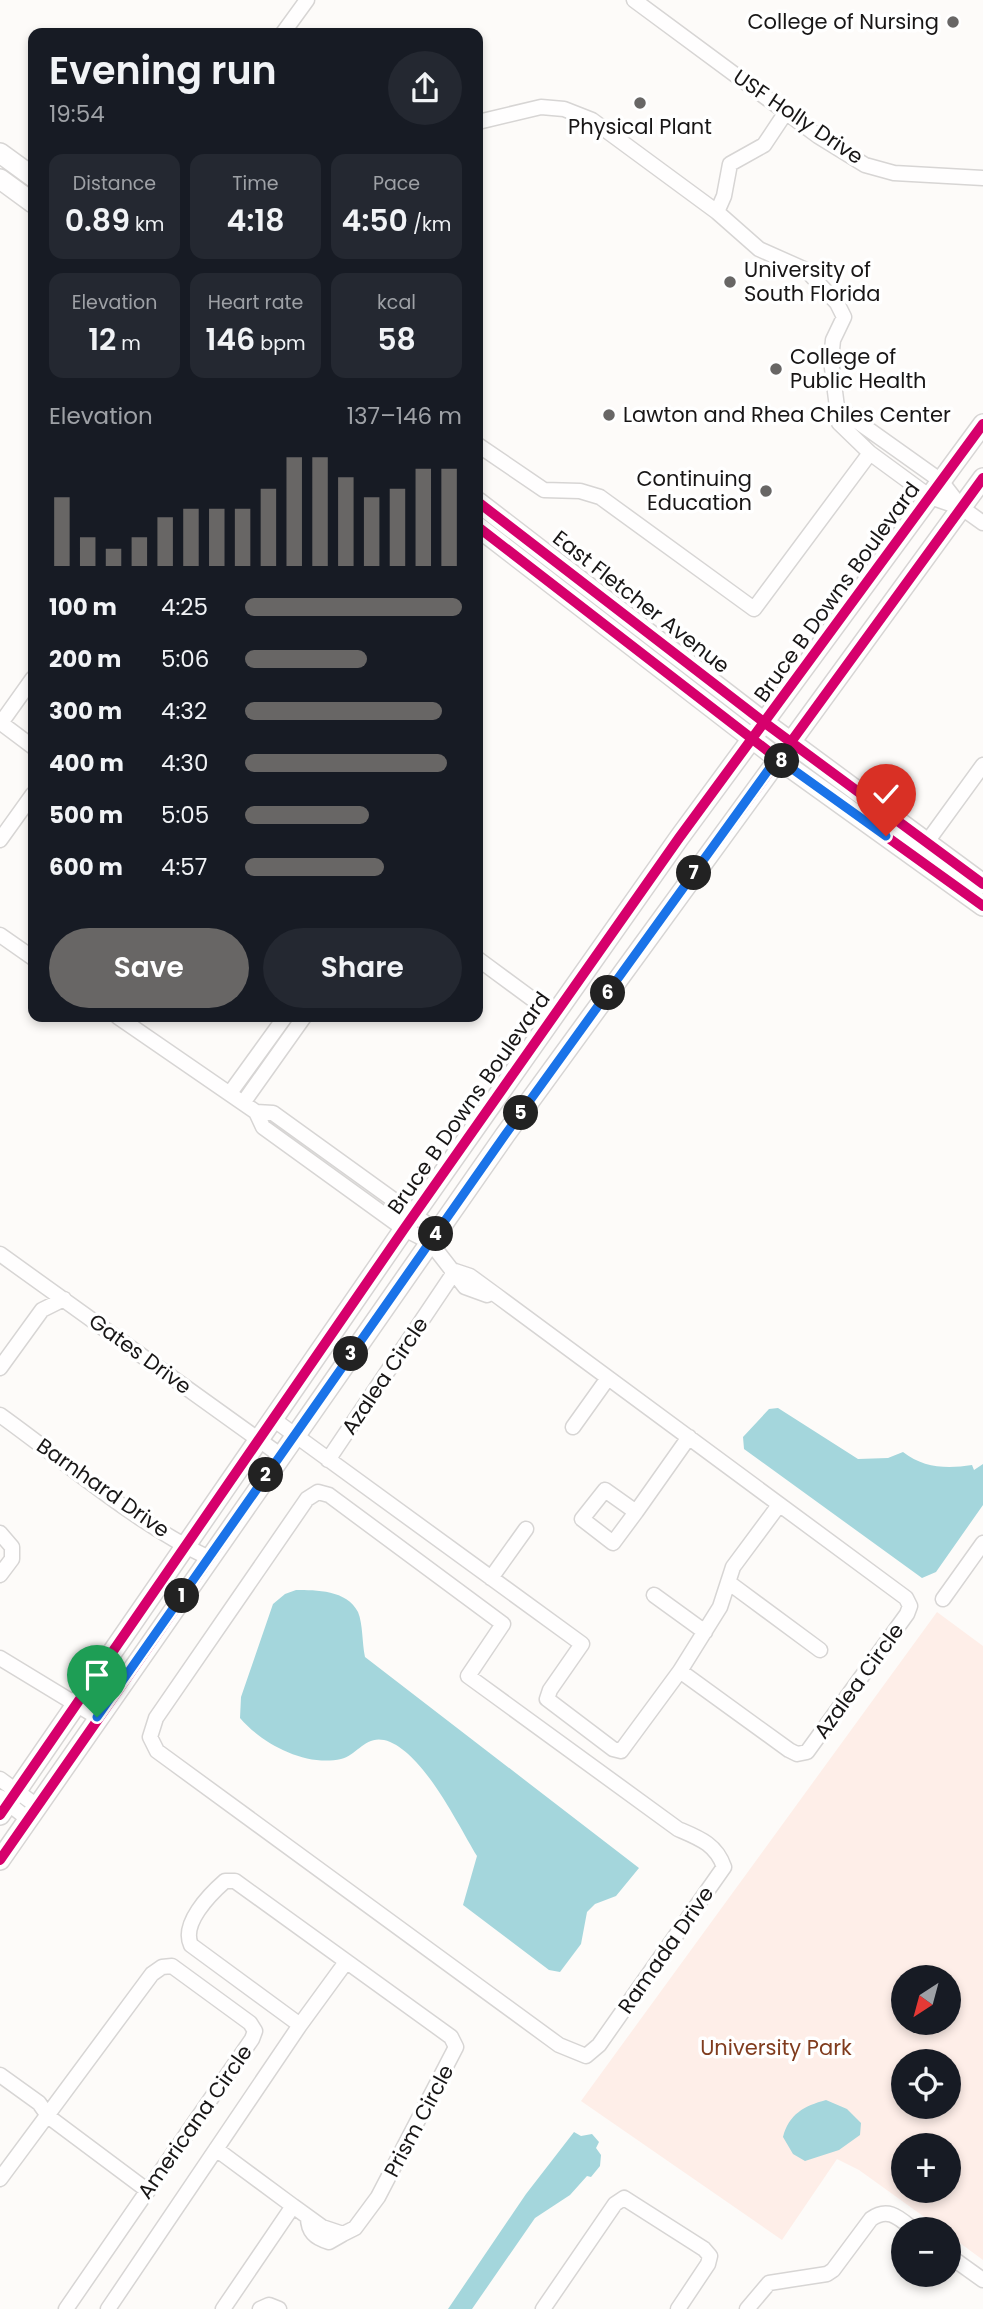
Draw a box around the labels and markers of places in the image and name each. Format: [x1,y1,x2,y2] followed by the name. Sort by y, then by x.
[747,7,939,36] place label: College of Nursing
[945,14,961,30] marker: College of Nursing
[632,95,648,111] marker: Physical Plant
[568,112,712,141] place label: Physical Plant
[744,255,880,308] place label: University of South Florida
[722,274,738,290] marker: University of South Florida
[790,342,926,395] place label: College of Public Health
[768,361,784,377] marker: College of Public Health
[623,400,951,429] place label: Lawton and Rhea Chiles Center
[601,407,617,423] marker: Lawton and Rhea Chiles Center
[636,464,752,517] place label: Continuing Education
[758,483,774,499] marker: Continuing Education
[764,744,800,778] pin: 8
[856,764,916,836] pin
[676,856,712,890] pin: 7
[590,976,626,1010] pin: 6
[504,1096,538,1130] pin: 5
[418,1216,453,1252] pin: 4
[334,1336,368,1372] pin: 3
[248,1458,284,1492] pin: 2
[164,1578,200,1614] pin: 1
[67,1645,127,1717] pin

